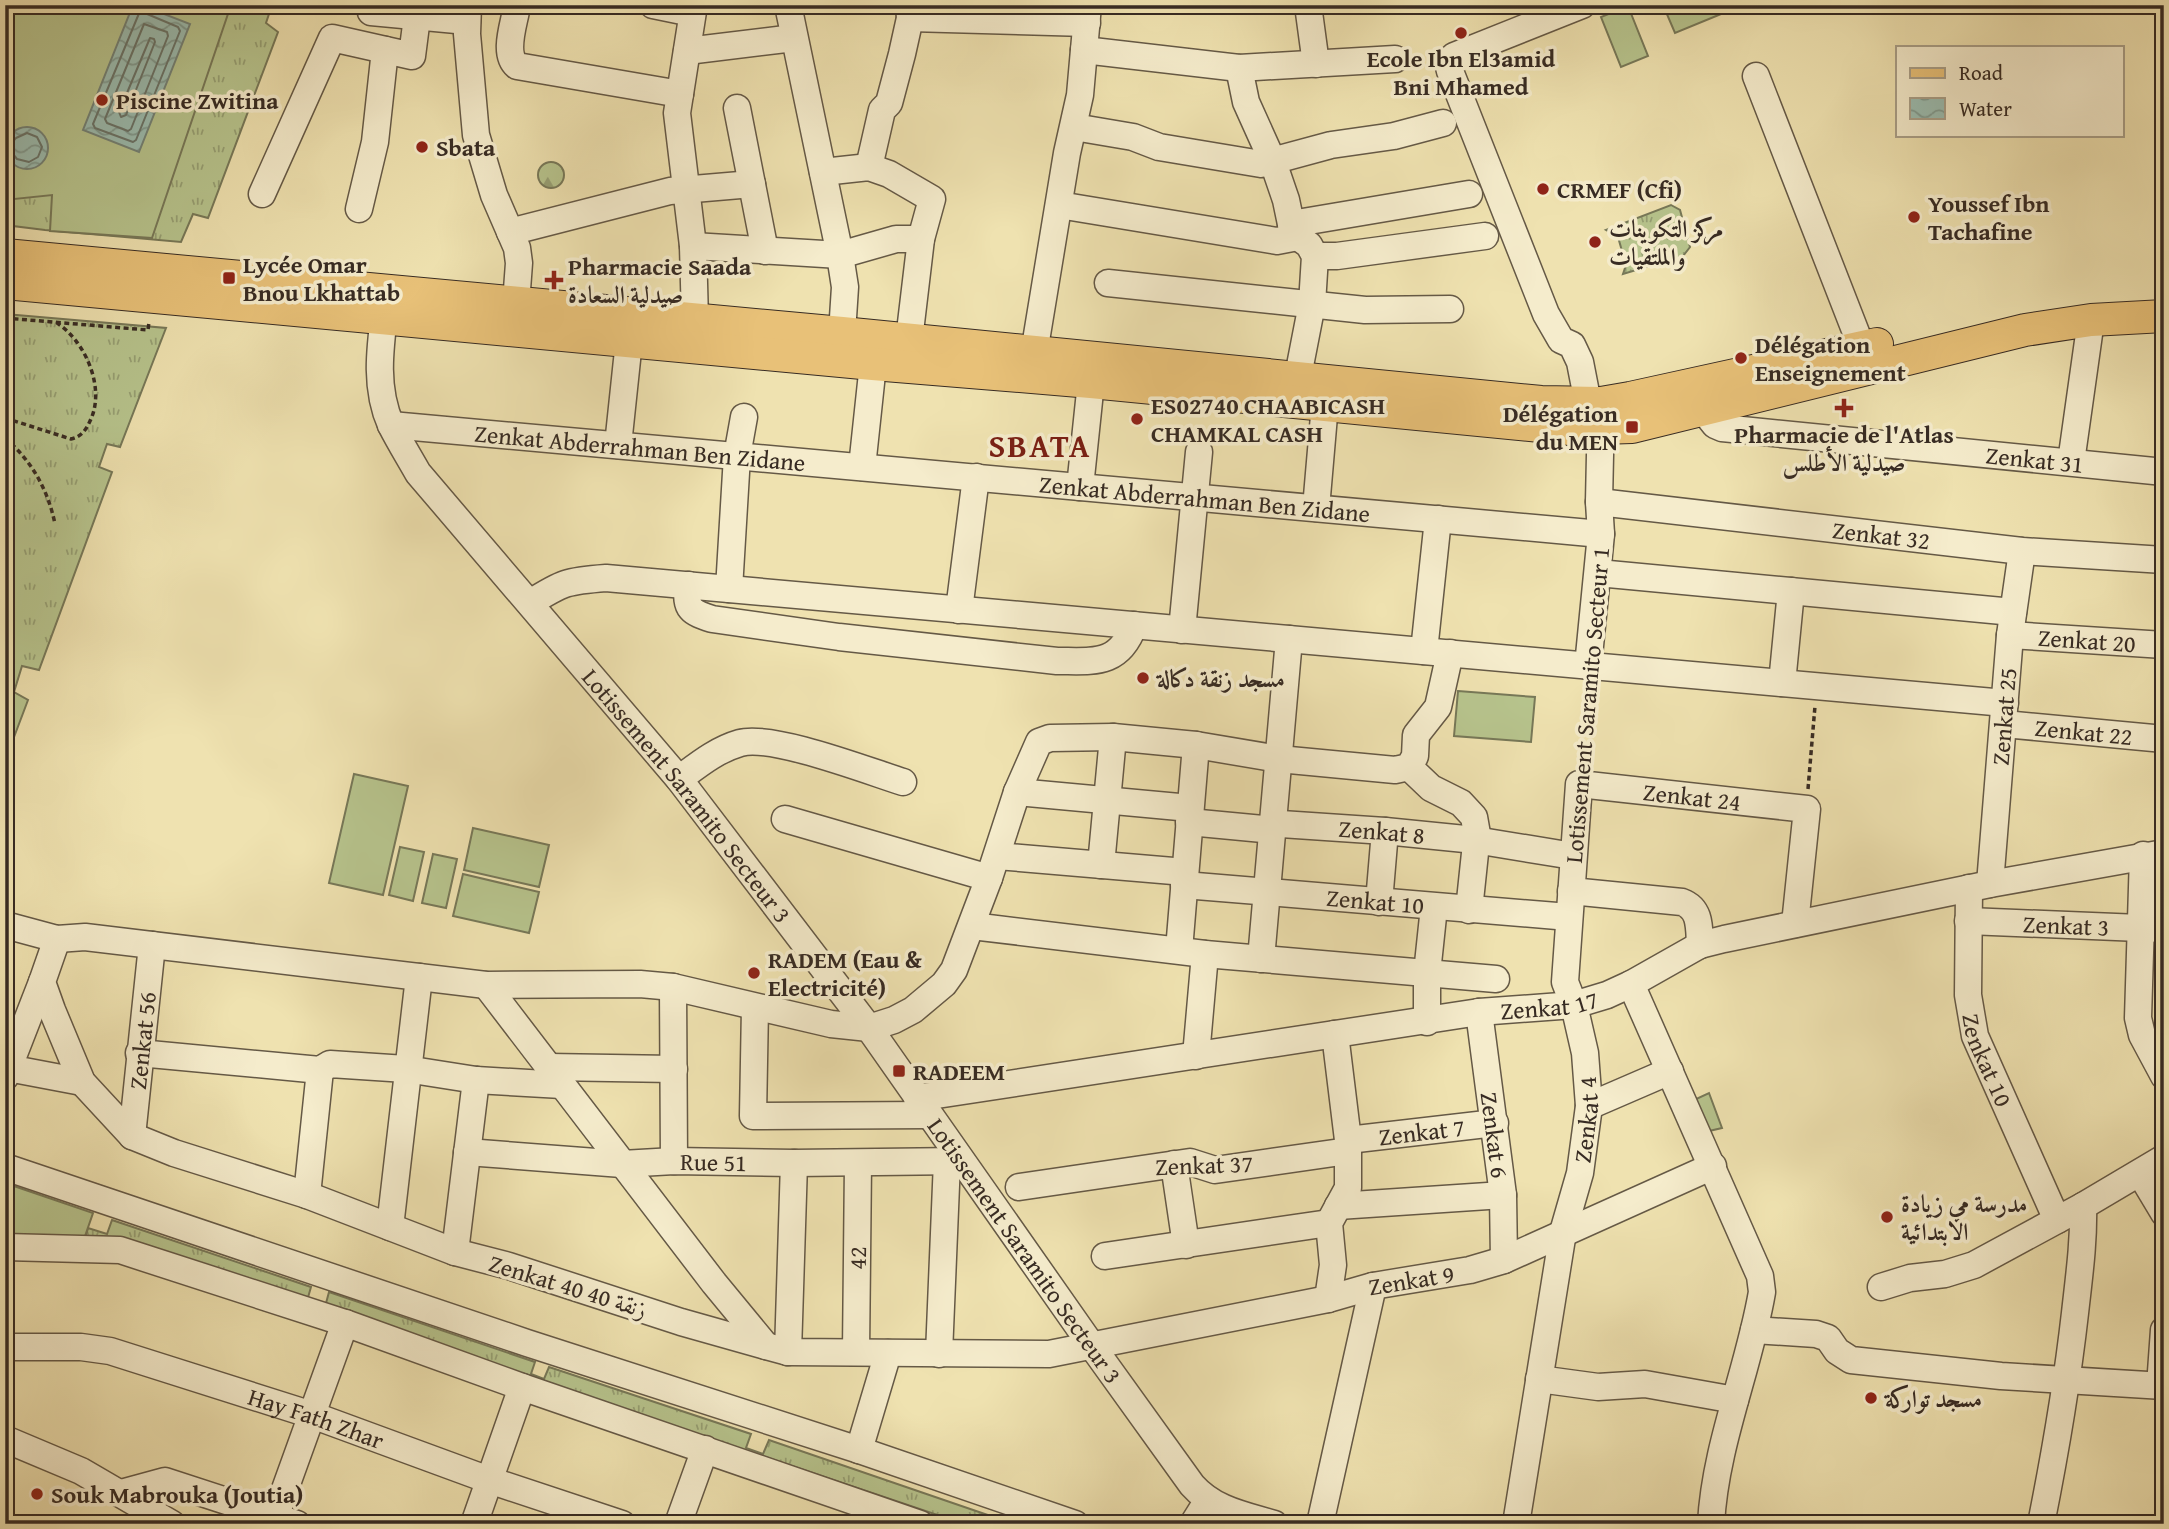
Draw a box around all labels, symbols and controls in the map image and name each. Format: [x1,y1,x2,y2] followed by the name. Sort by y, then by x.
[1453,25,1469,41] marker: Ecole Ibn El3amid Bni Mhamed
[1367,41,1556,104] place label: Ecole Ibn El3amid Bni Mhamed
[1896,46,2124,136] legend
[1959,57,2004,88] text: Road
[116,83,279,118] place label: Piscine Zwitina
[94,92,110,108] marker: Piscine Zwitina
[1959,93,2012,124] text: Water
[436,130,496,165] place label: Sbata
[414,139,430,155] marker: Sbata
[1557,172,1682,207] place label: CRMEF (Cfi)
[1535,181,1551,197] marker: CRMEF (Cfi)
[1928,186,2049,249] place label: Youssef Ibn Tachafine
[1906,209,1922,225] marker: Youssef Ibn Tachafine
[1609,211,1723,274] place label: مركز التكوينات والملتقيات
[1587,234,1603,250] marker: مركز التكوينات والملتقيات
[243,247,400,310] place label: Lycée Omar Bnou Lkhattab
[568,249,752,312] place label: Pharmacie Saada صيدلية السعادة
[221,270,237,286] marker: Lycée Omar Bnou Lkhattab
[546,272,562,288] marker: Pharmacie Saada صيدلية السعادة
[1755,327,1906,390] place label: Délégation Enseignement
[1733,350,1749,366] marker: Délégation Enseignement
[1151,388,1385,451] place label: ES02740 CHAABICASH CHAMKAL CASH
[1503,396,1618,459] place label: Délégation du MEN
[1836,400,1852,416] marker: Pharmacie de l'Atlas صيدلية الأطلس
[1129,411,1145,427] marker: ES02740 CHAABICASH CHAMKAL CASH
[473,415,807,480] street label: Zenkat Abderrahman Ben Zidane
[1734,417,1954,480] place label: Pharmacie de l'Atlas صيدلية الأطلس
[1624,419,1640,435] marker: Délégation du MEN
[989,422,1091,469] district label: SBATA
[1984,437,2085,481] street label: Zenkat 31
[1038,466,1372,531] street label: Zenkat Abderrahman Ben Zidane
[1830,512,1932,558] street label: Zenkat 32
[1556,546,1618,864] street label: Lotissement Saramito Secteur 1
[2037,619,2137,661] street label: Zenkat 20
[574,661,800,930] street label: Lotissement Saramito Secteur 3
[1155,661,1285,696] place label: مسجد زنقة دكالة
[1982,666,2025,767] street label: Zenkat 25
[1135,670,1151,686] marker: مسجد زنقة دكالة
[2033,709,2134,753] street label: Zenkat 22
[1641,774,1743,819] street label: Zenkat 24
[1338,810,1426,852] street label: Zenkat 8
[1325,879,1426,922] street label: Zenkat 10
[2022,906,2110,944] street label: Zenkat 3
[768,942,922,1005] place label: RADEM (Eau & Electricité)
[746,965,762,981] marker: RADEM (Eau & Electricité)
[1499,981,1602,1028] street label: Zenkat 17
[119,990,165,1091] street label: Zenkat 56
[1954,1011,2022,1112] street label: Zenkat 10
[913,1054,1005,1089] place label: RADEEM
[891,1063,907,1079] marker: RADEEM
[1564,1075,1607,1165] street label: Zenkat 4
[1472,1090,1518,1180] street label: Zenkat 6
[1377,1109,1466,1154] street label: Zenkat 7
[920,1111,1131,1390] street label: Lotissement Saramito Secteur 3
[680,1144,747,1180] street label: Rue 51
[1154,1146,1254,1184] street label: Zenkat 37
[1901,1186,2027,1249] place label: مدرسة مي زيادة الابتدائية
[1879,1209,1895,1225] marker: مدرسة مي زيادة الابتدائية
[485,1245,651,1327] street label: Zenkat 40 زنقة 40
[839,1246,875,1270] street label: 42
[1366,1255,1457,1304] street label: Zenkat 9
[244,1378,389,1457] street label: Hay Fath Zhar
[1883,1381,1982,1416] place label: مسجد تواركة
[1863,1390,1879,1406] marker: مسجد تواركة
[51,1477,303,1512] place label: Souk Mabrouka (Joutia)
[29,1486,45,1502] marker: Souk Mabrouka (Joutia)

